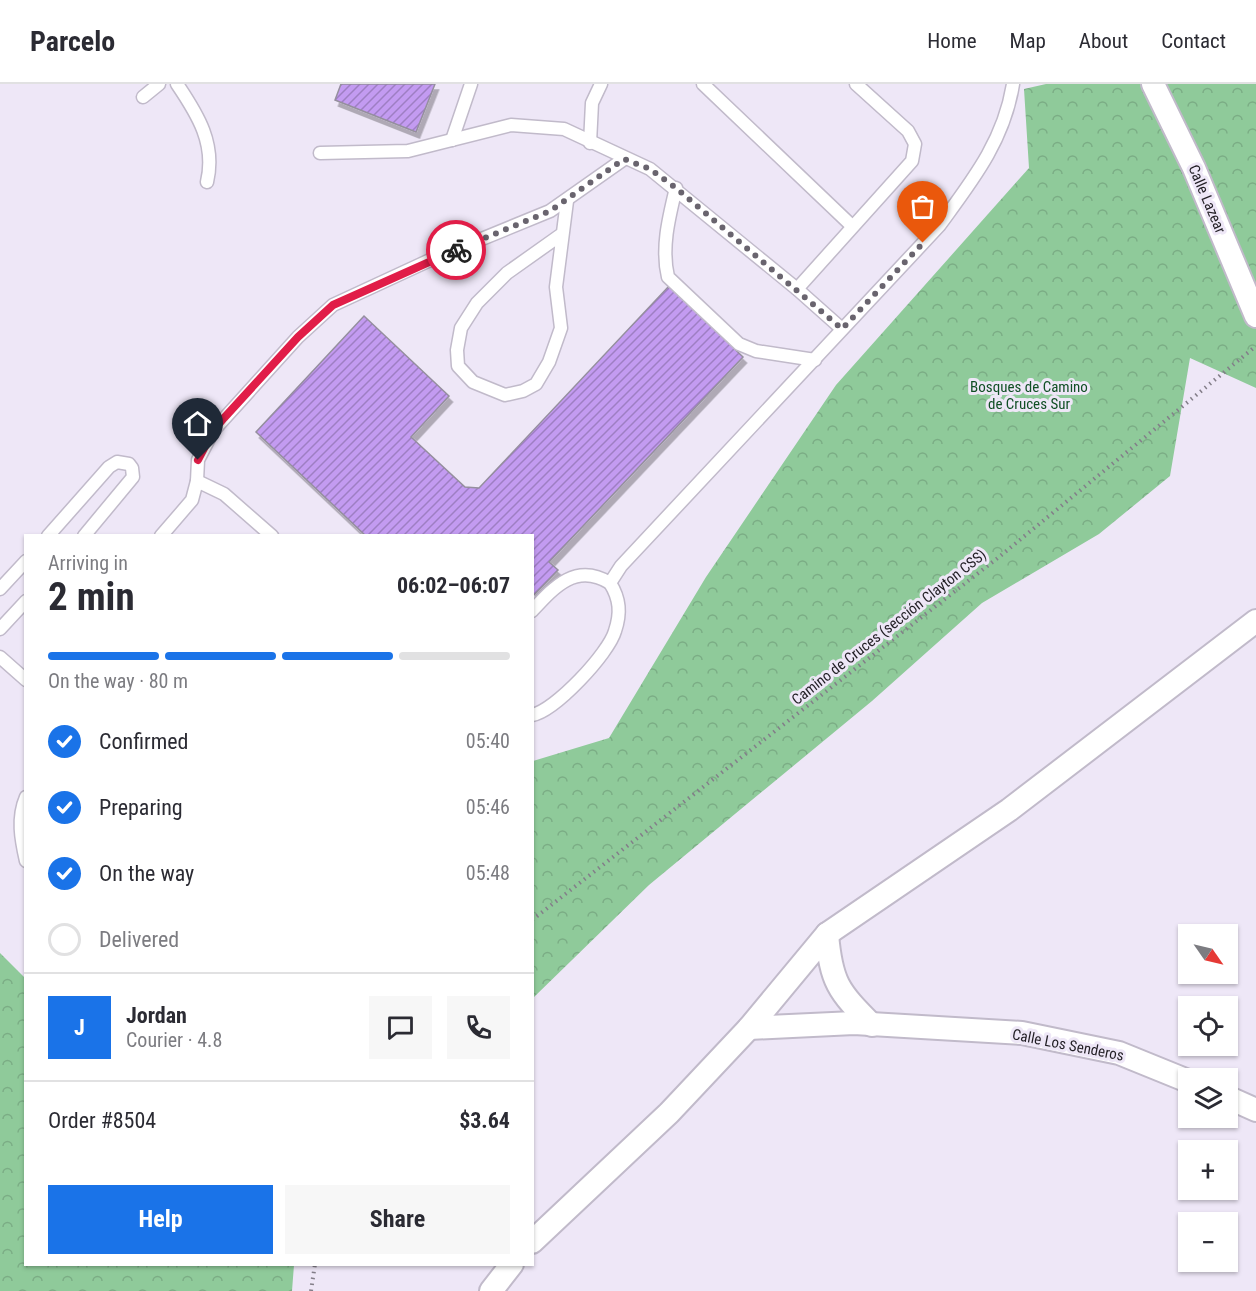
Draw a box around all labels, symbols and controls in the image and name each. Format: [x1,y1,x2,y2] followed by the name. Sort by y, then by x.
[30,25,115,58] text: Parcelo
[927,29,977,53] text: Home
[1010,29,1046,53] text: Map
[1079,29,1128,53] text: About
[1161,29,1226,53] text: Contact
[1185,162,1230,236] street label: Calle Lazear
[897,181,948,243] pin
[906,190,939,223] icon: bag
[426,220,486,280] courier
[440,234,473,267] icon: bike
[970,378,1088,413] park label: Bosques de Camino de Cruces Sur
[172,398,223,460] pin
[181,407,214,440] icon: home
[788,545,990,709] street label: Camino de Cruces (sección Clayton CSS)
[48,551,128,575] text: Arriving in
[397,573,510,598] text: 06:02–06:07
[48,574,135,620] text: 2 min
[48,669,188,693] text: On the way · 80 m
[48,725,81,758] icon: check
[99,729,188,754] text: Confirmed
[466,729,510,753] text: 05:40
[48,791,81,824] icon: check
[99,795,183,820] text: Preparing
[466,795,510,819] text: 05:46
[48,857,81,890] icon: check
[99,861,194,886] text: On the way
[466,861,510,885] text: 05:48
[1178,924,1238,984] north arrow
[1178,924,1238,1272] map controls
[99,927,179,952] text: Delivered
[369,996,432,1059] button: chat
[447,996,510,1059] button: phone
[1178,996,1238,1056] button: locate
[126,1003,187,1028] text: Jordan
[74,1015,85,1040] text: J
[1011,1025,1125,1065] street label: Calle Los Senderos
[126,1028,222,1052] text: Courier · 4.8
[1178,1068,1238,1128] button: layers
[48,1108,156,1133] text: Order #8504
[459,1108,510,1133] text: $3.64
[1178,1140,1238,1200] button: +
[48,1185,273,1254] button: Help
[285,1185,510,1254] button: Share
[1178,1212,1238,1272] button: −

